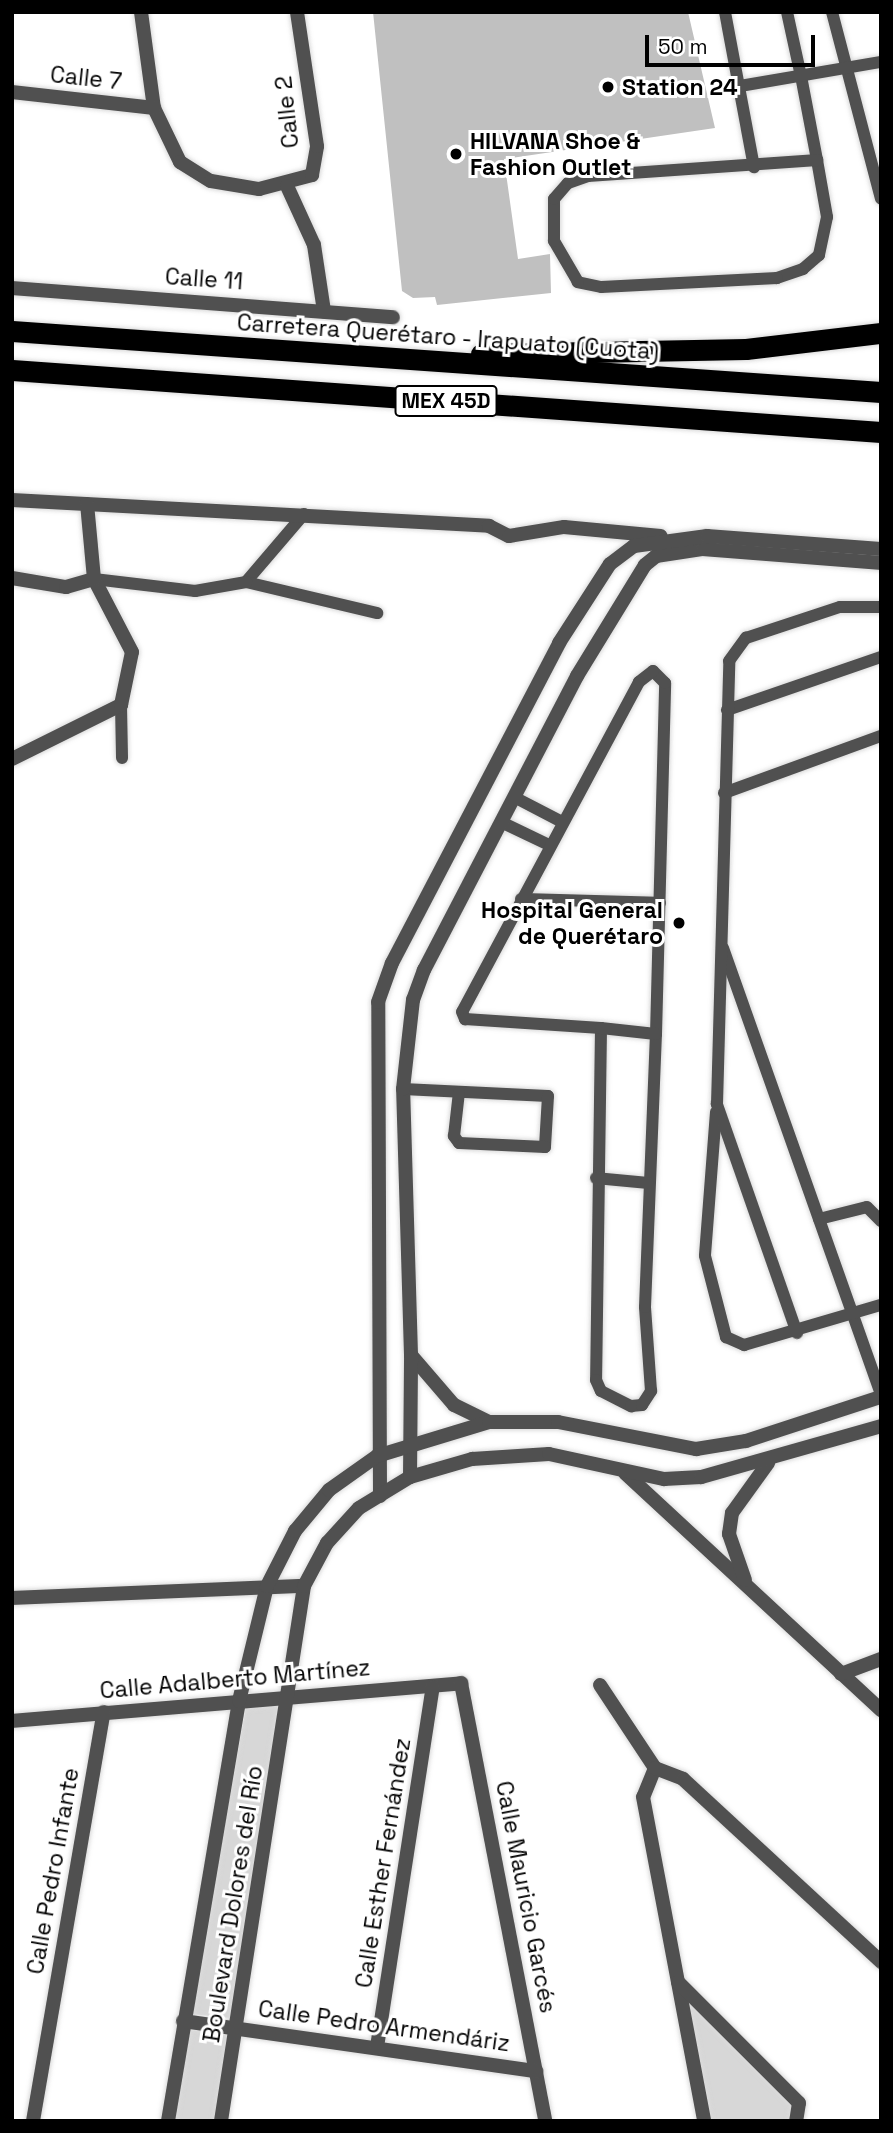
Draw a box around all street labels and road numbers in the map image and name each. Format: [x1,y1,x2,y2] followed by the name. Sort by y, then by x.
[49,61,123,95] street label: Calle 7
[269,74,305,150] street label: Calle 2
[164,263,244,295] street label: Calle 11
[235,308,661,366] street label: Carretera Querétaro - Irapuato (Cuota)
[394,384,499,418] road number: MEX 45D
[98,1653,372,1705] street label: Calle Adalberto Martínez
[350,1736,416,1990] street label: Calle Esther Fernández
[197,1764,269,2044] street label: Boulevard Dolores del Río
[21,1766,85,1976] street label: Calle Pedro Infante
[490,1779,562,2015] street label: Calle Mauricio Garcés
[256,1995,512,2057] street label: Calle Pedro Armendáriz

